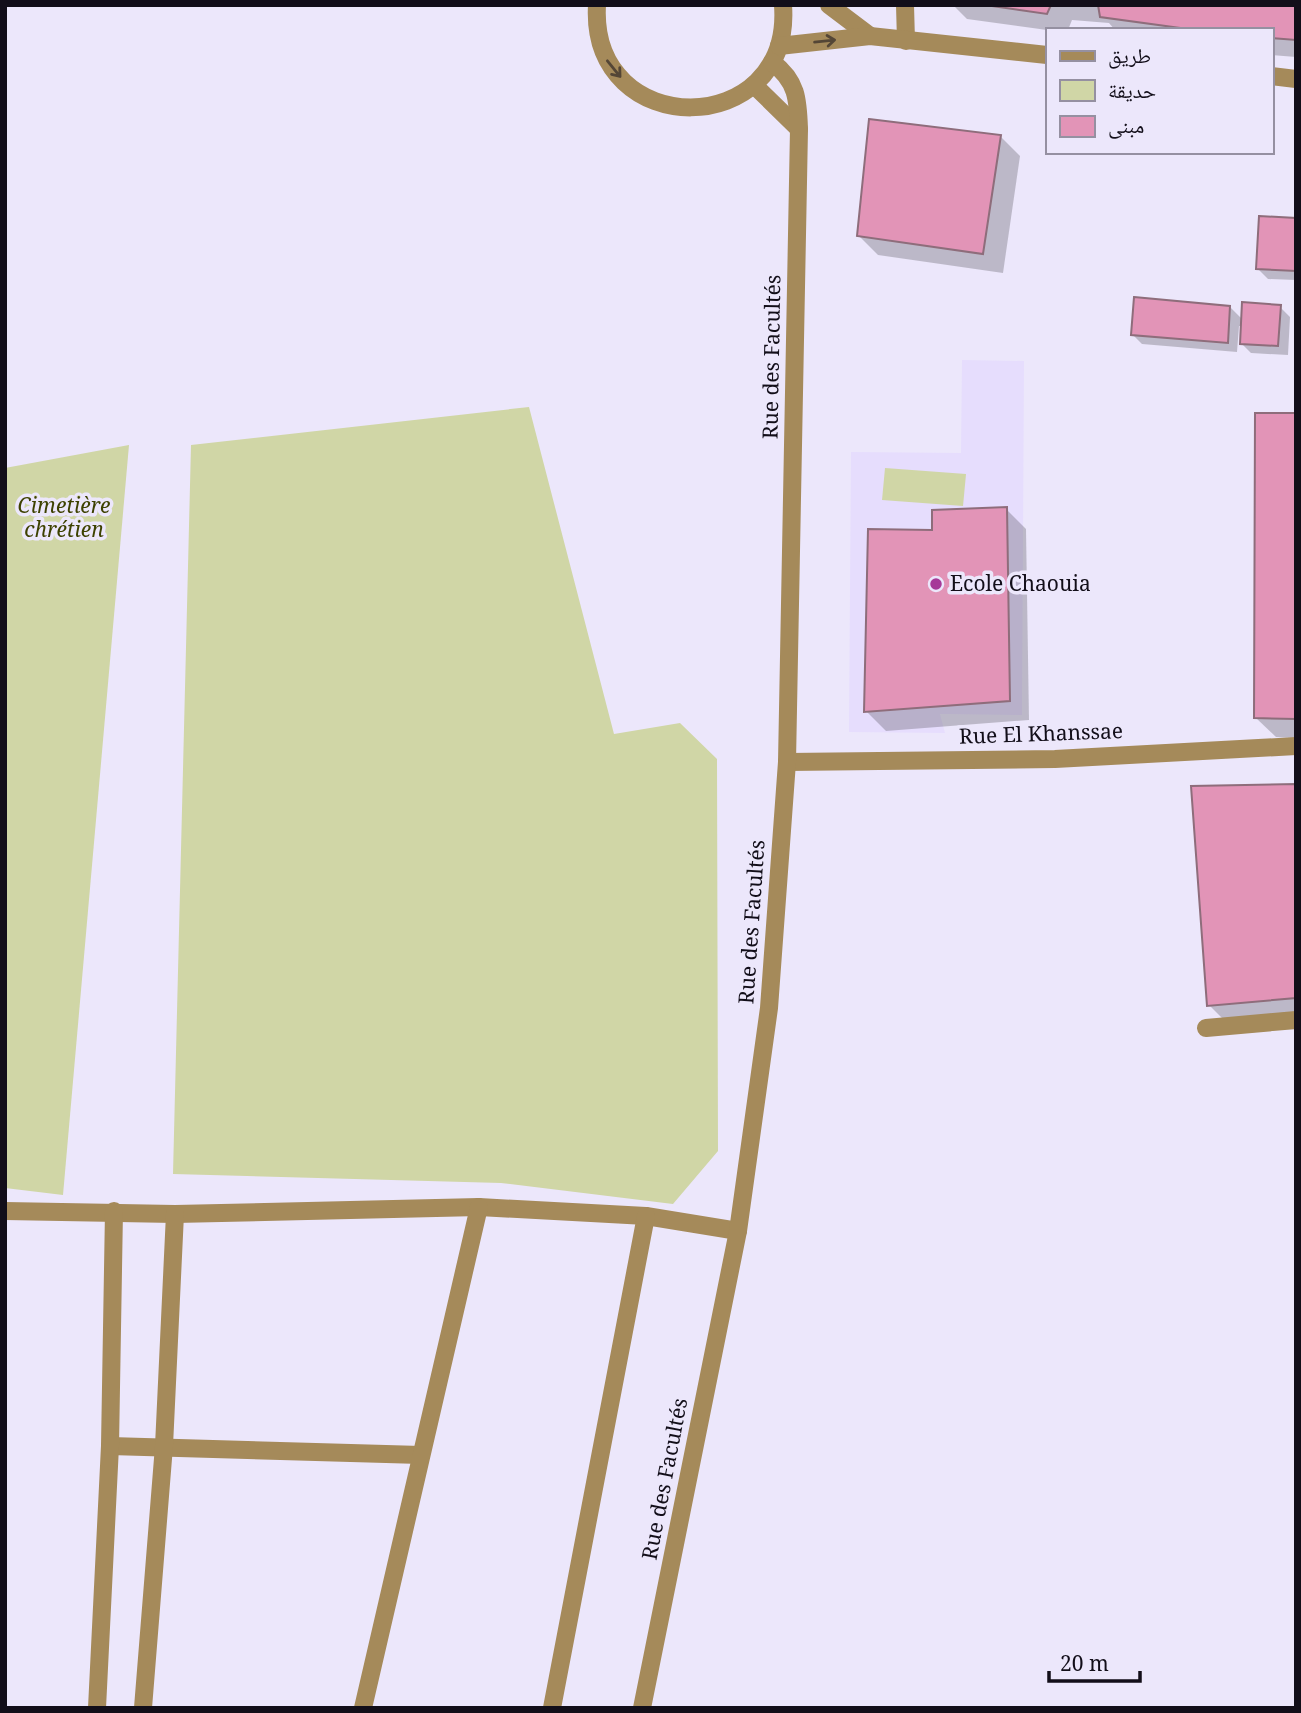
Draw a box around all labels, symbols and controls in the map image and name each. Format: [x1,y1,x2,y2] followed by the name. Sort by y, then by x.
[1046,28,1273,154] legend
[813,34,836,47] one-way arrow
[1108,41,1151,69] text: طريق
[606,60,621,78] one-way arrow
[1108,76,1156,104] text: حديقة
[1108,111,1144,139] text: مبنى
[756,274,786,439] street label: Rue des Facultés
[18,491,110,543] park label: Cimetière chrétien
[950,569,1091,597] place label: Ecole Chaouia
[928,576,944,592] marker: Ecole Chaouia
[958,716,1124,750] street label: Rue El Khanssae
[731,839,771,1005] street label: Rue des Facultés
[635,1395,693,1562] street label: Rue des Facultés
[1049,1640,1140,1684] scale bar
[1060,1649,1109,1677] text: 20 m

